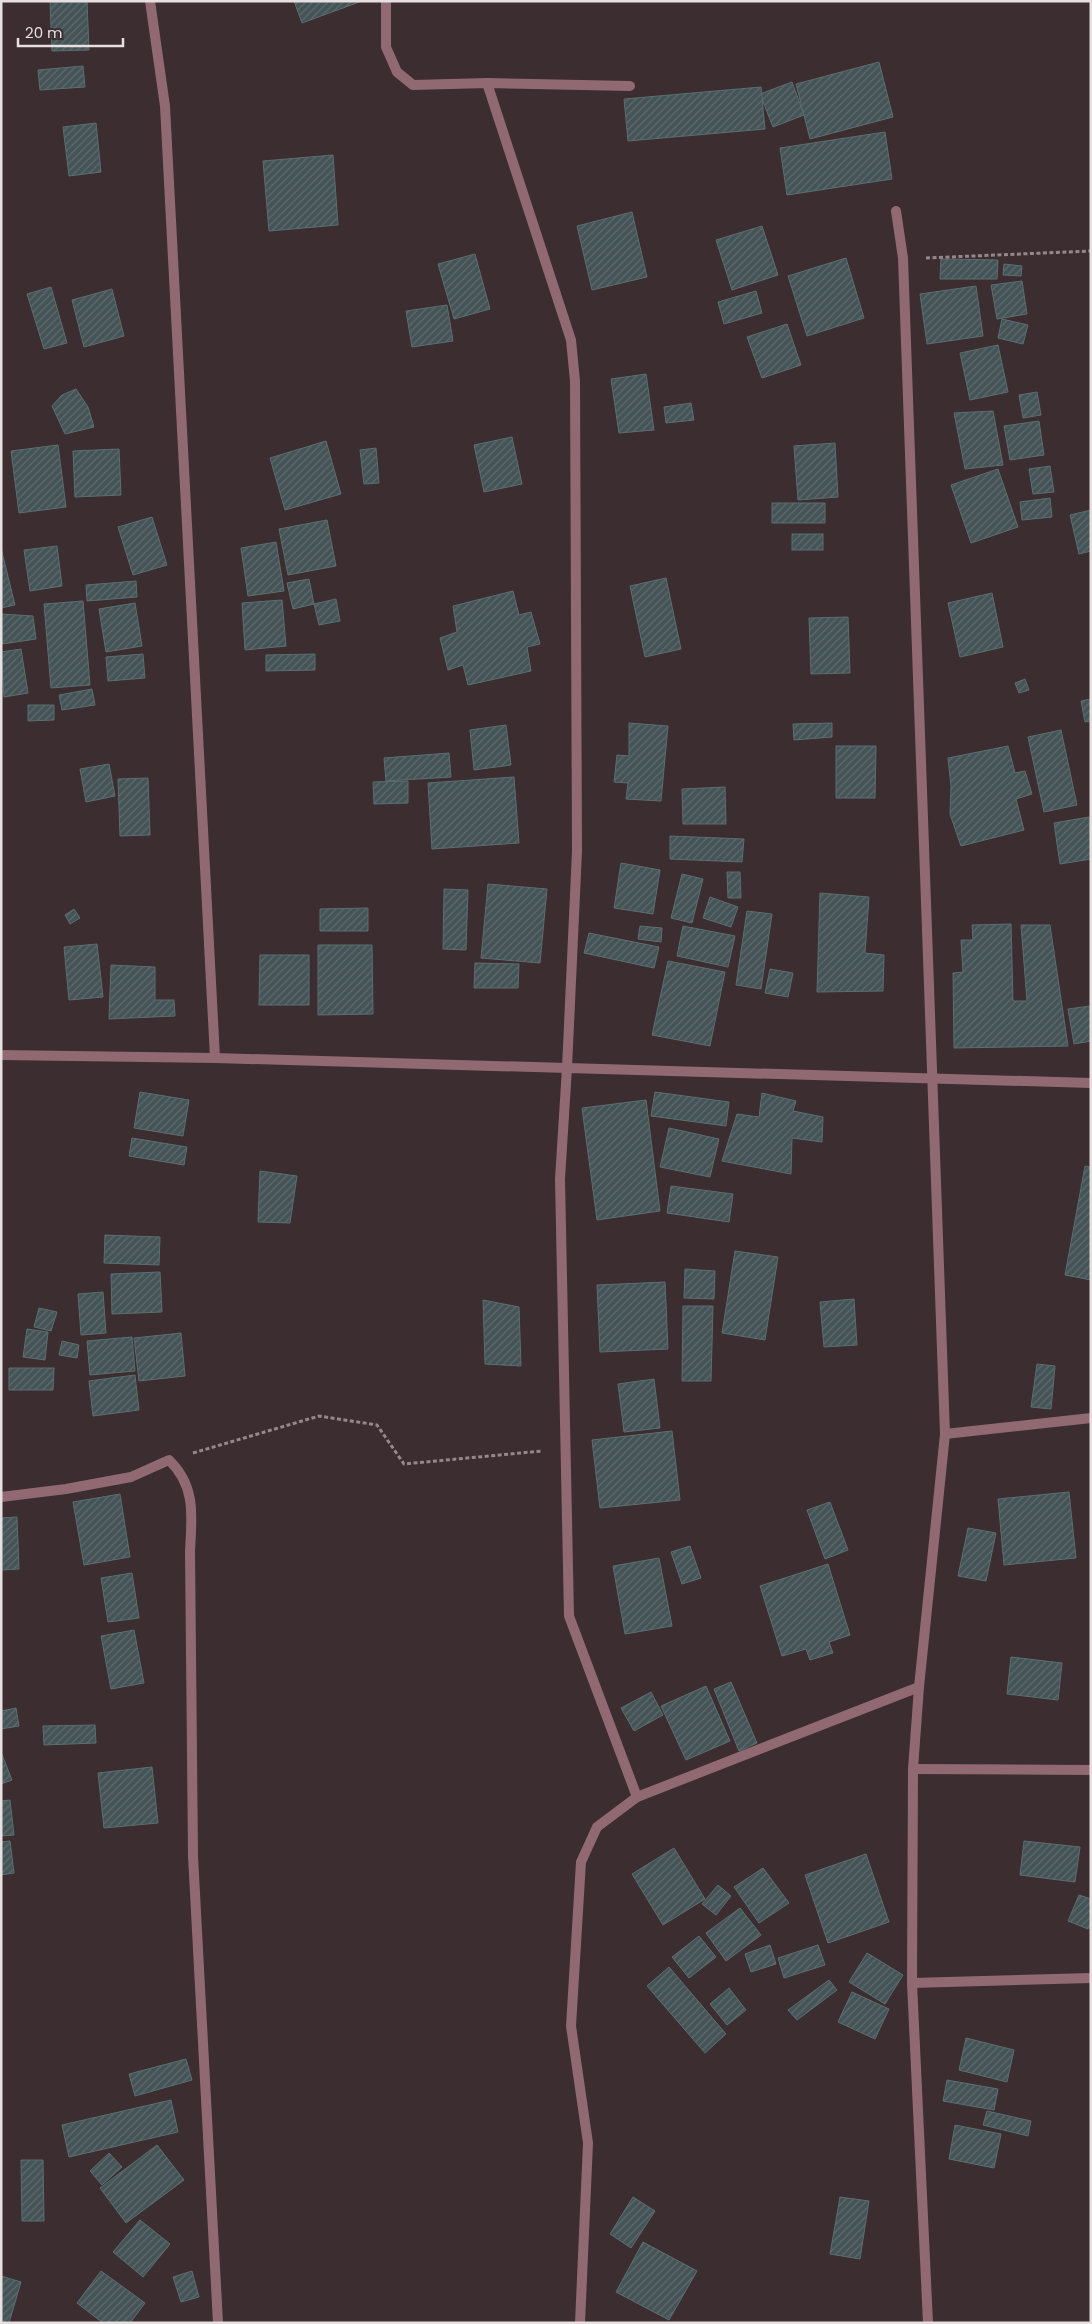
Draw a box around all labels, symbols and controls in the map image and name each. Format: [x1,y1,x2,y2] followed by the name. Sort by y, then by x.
[18,15,122,47] scale bar
[25,22,63,43] text: 20 m

